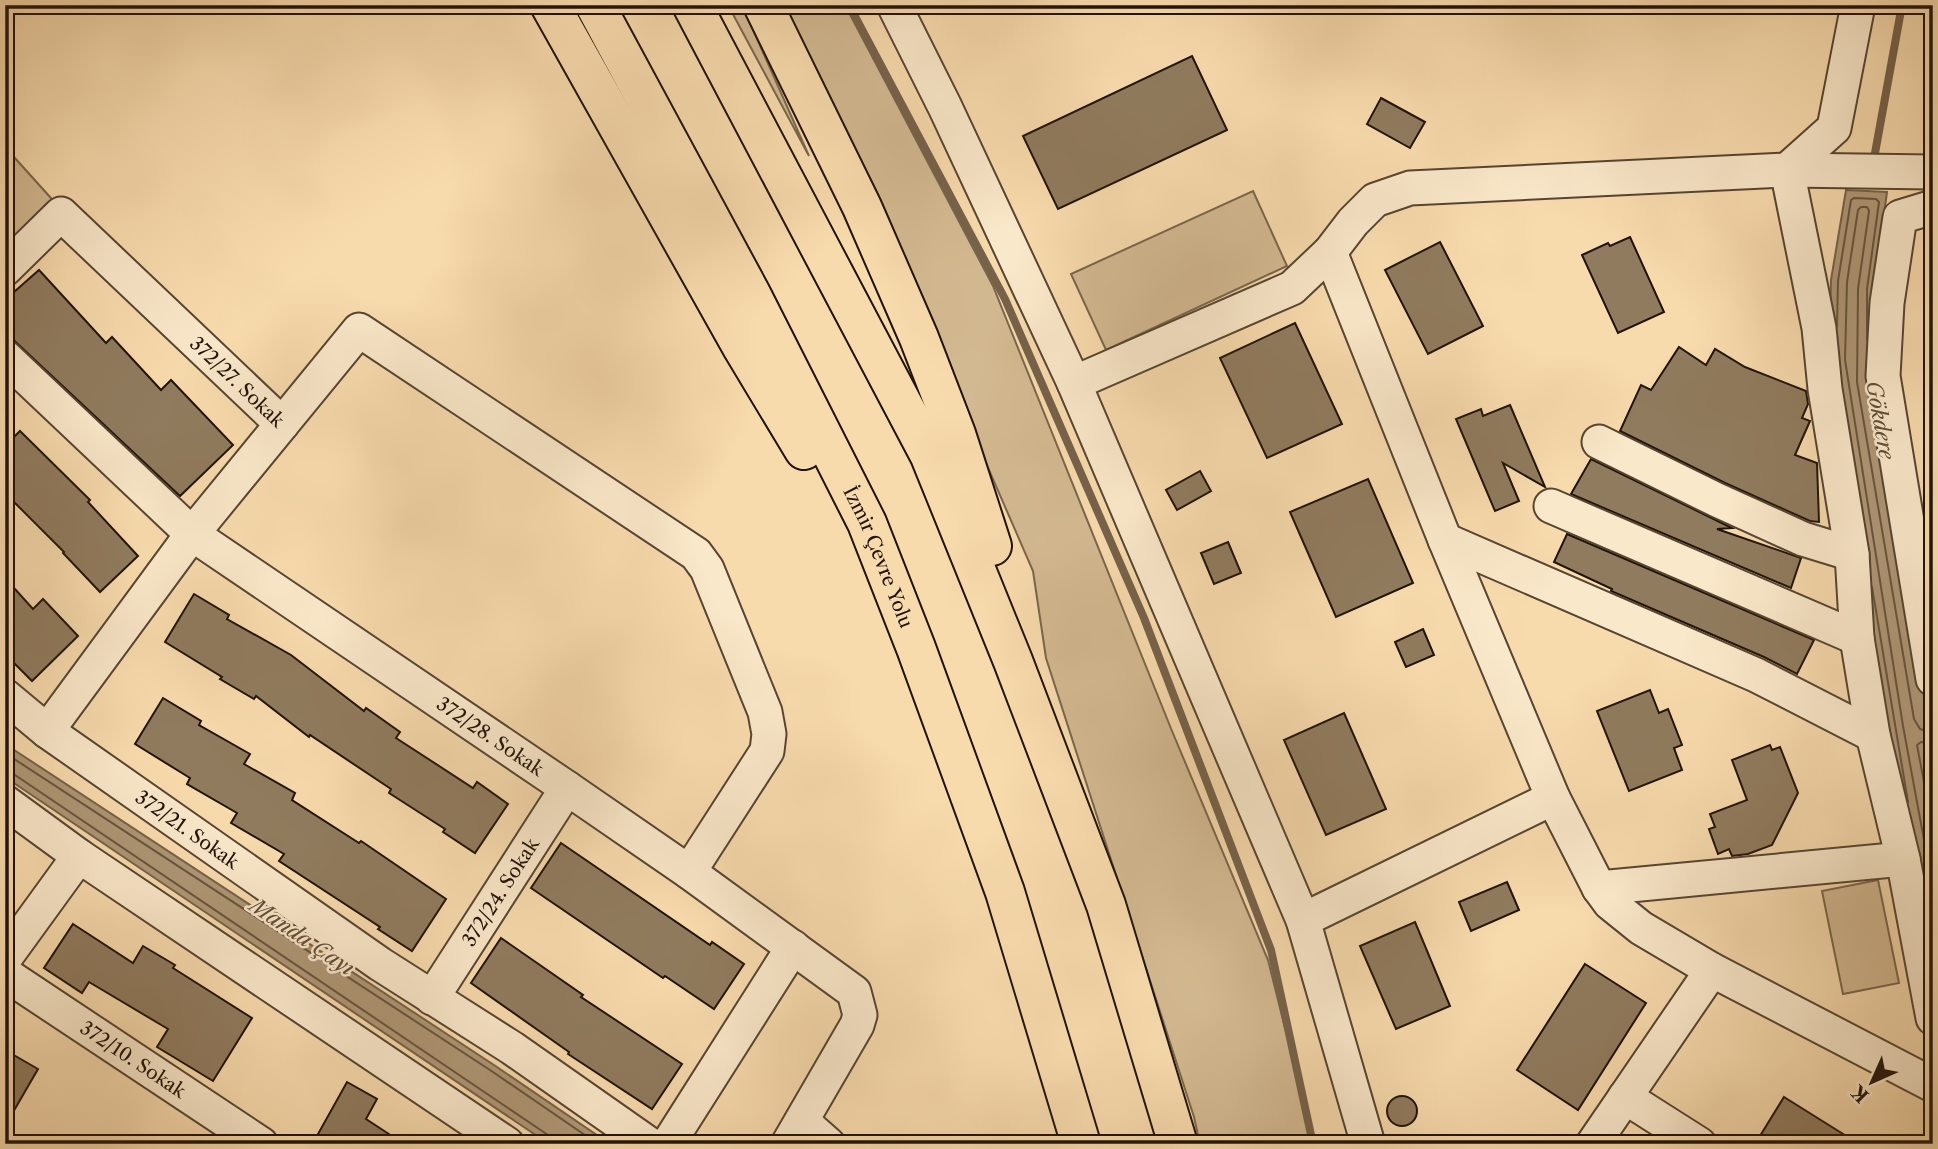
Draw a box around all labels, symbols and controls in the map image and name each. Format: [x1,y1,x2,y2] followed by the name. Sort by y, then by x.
[185,332,290,433] street label: 372/27. Sokak
[1861,379,1900,462] water label: Gökdere
[838,482,918,632] street label: İzmir Çevre Yolu
[432,692,549,782] street label: 372/28. Sokak
[131,785,244,874] street label: 372/21. Sokak
[457,833,544,951] street label: 372/24. Sokak
[243,891,359,981] water label: Manda Çayı
[76,1016,191,1104] street label: 372/10. Sokak
[1836,1048,1906,1118] north arrow
[1846,1080,1874,1107] text: K

